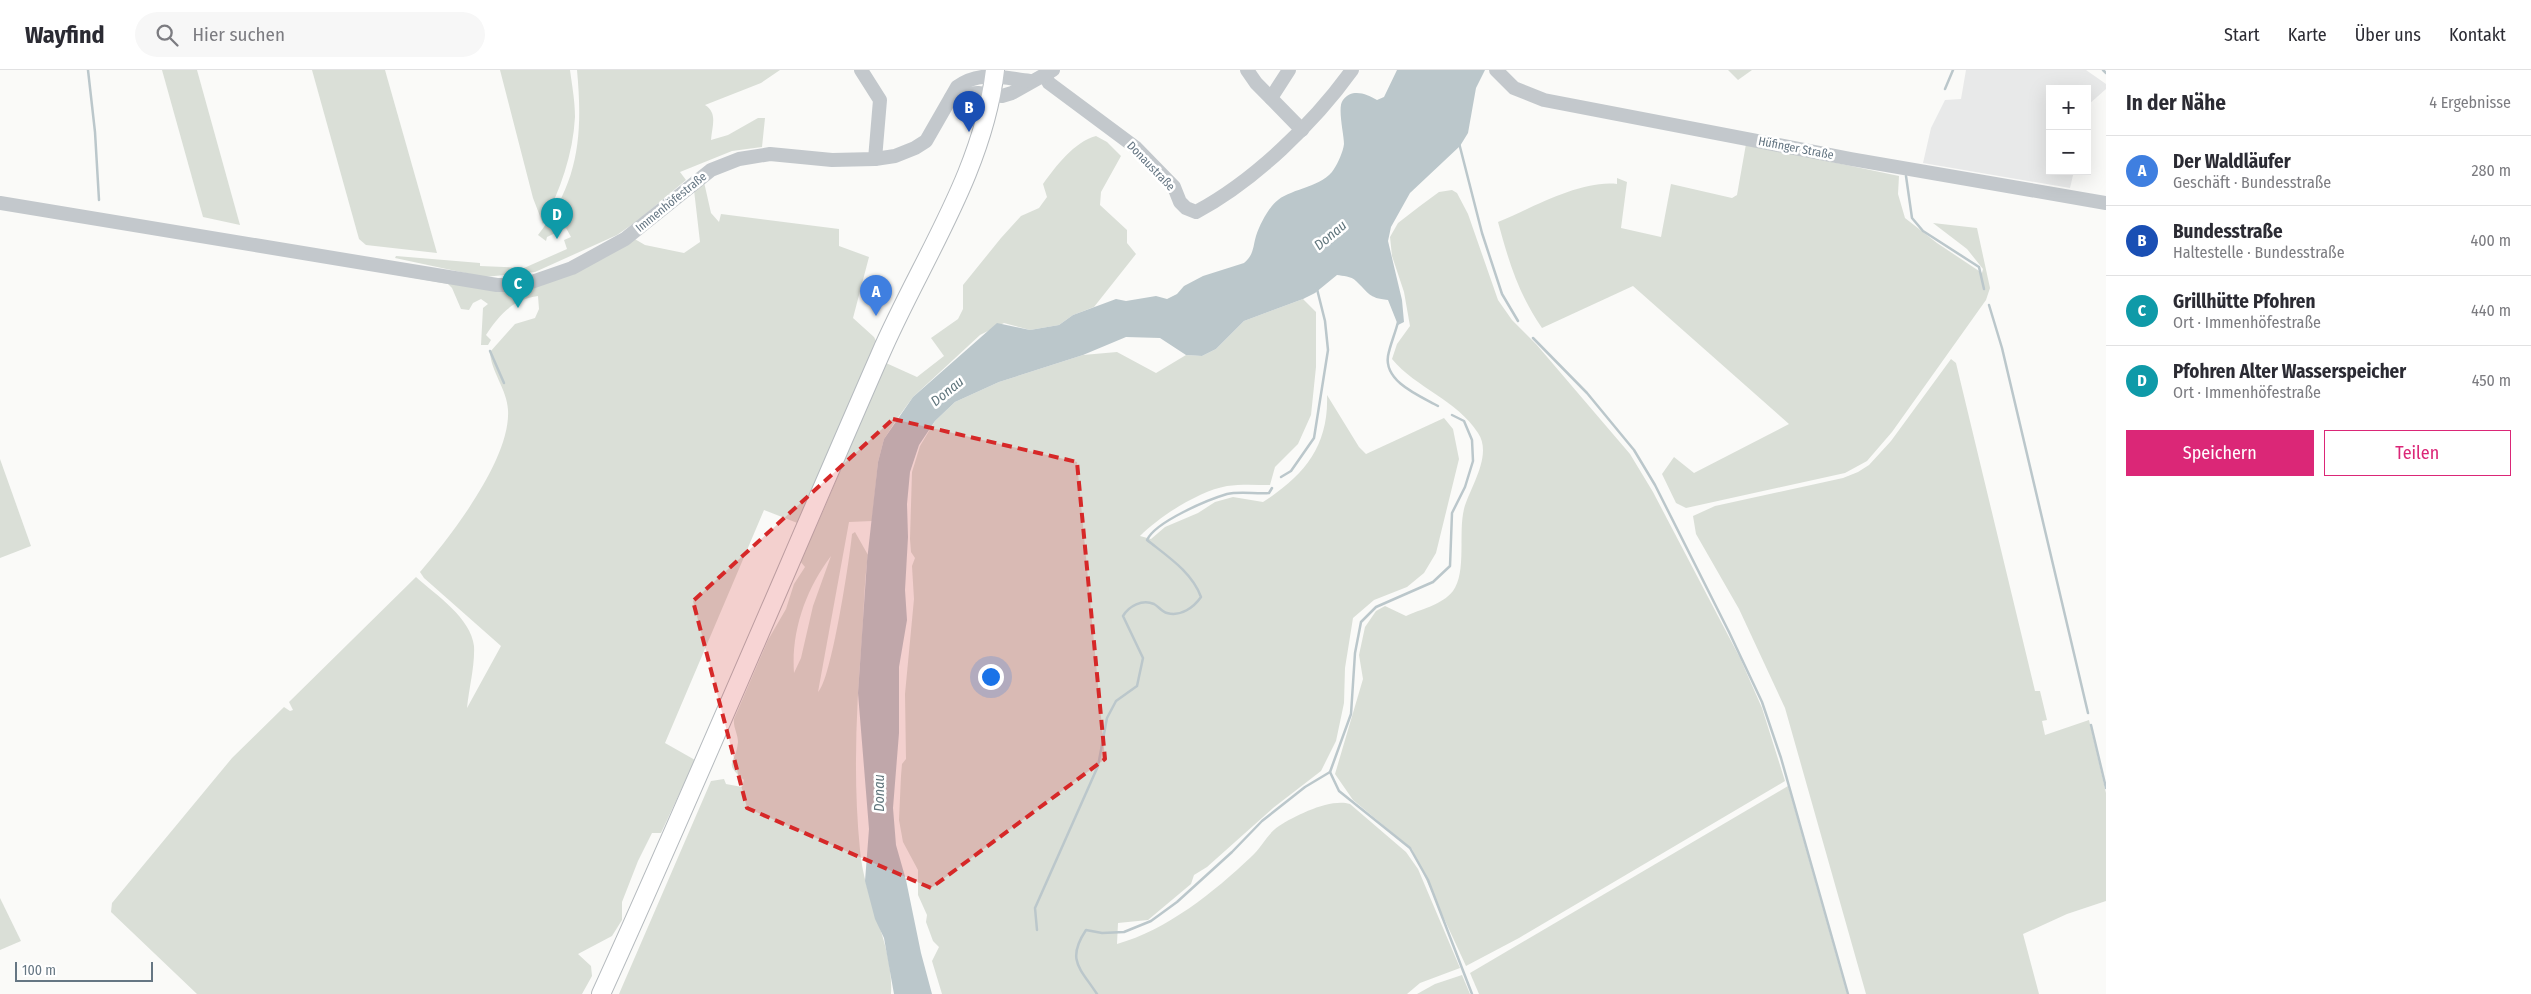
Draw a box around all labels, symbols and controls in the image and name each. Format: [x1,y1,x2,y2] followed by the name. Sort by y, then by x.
[135,12,485,57] search box
[25,21,105,49] text: Wayfind
[153,21,181,49] icon: search
[193,23,285,46] text: Hier suchen
[2224,24,2260,46] text: Start
[2288,24,2327,46] text: Karte
[2355,24,2421,46] text: Über uns
[2449,24,2506,46] text: Kontakt
[2046,85,2091,175] map controls
[2046,85,2091,130] button: +
[2126,90,2226,116] text: In der Nähe
[953,91,985,132] pin: B
[2429,93,2511,112] text: 4 Ergebnisse
[2046,130,2091,175] button: −
[1757,134,1835,162] street label: Hüfinger Straße
[1124,139,1178,194] street label: Donaustraße
[2173,150,2291,173] text: Der Waldläufer
[2138,161,2146,180] text: A
[2472,161,2511,180] text: 280 m
[633,169,709,235] street label: Immenhöfestraße
[2173,173,2331,192] text: Geschäft · Bundesstraße
[541,198,573,239] pin: D
[1311,217,1350,254] water label: Donau
[2173,220,2283,243] text: Bundesstraße
[2138,231,2146,250] text: B
[2471,231,2511,250] text: 400 m
[2173,243,2345,262] text: Haltestelle · Bundesstraße
[502,267,534,308] pin: C
[860,275,892,316] pin: A
[2173,290,2315,313] text: Grillhütte Pfohren
[2138,301,2146,320] text: C
[2471,301,2511,320] text: 440 m
[2173,313,2321,332] text: Ort · Immenhöfestraße
[2173,360,2406,383] text: Pfohren Alter Wasserspeicher
[2137,371,2147,390] text: D
[2472,371,2511,390] text: 450 m
[927,373,967,410] water label: Donau
[2173,383,2321,402] text: Ort · Immenhöfestraße
[2126,430,2314,476] button: Speichern
[2324,430,2511,476] button: Teilen
[978,664,1004,690] your location
[871,774,888,812] water label: Donau
[15,959,152,982] scale bar
[22,962,56,979] text: 100 m

